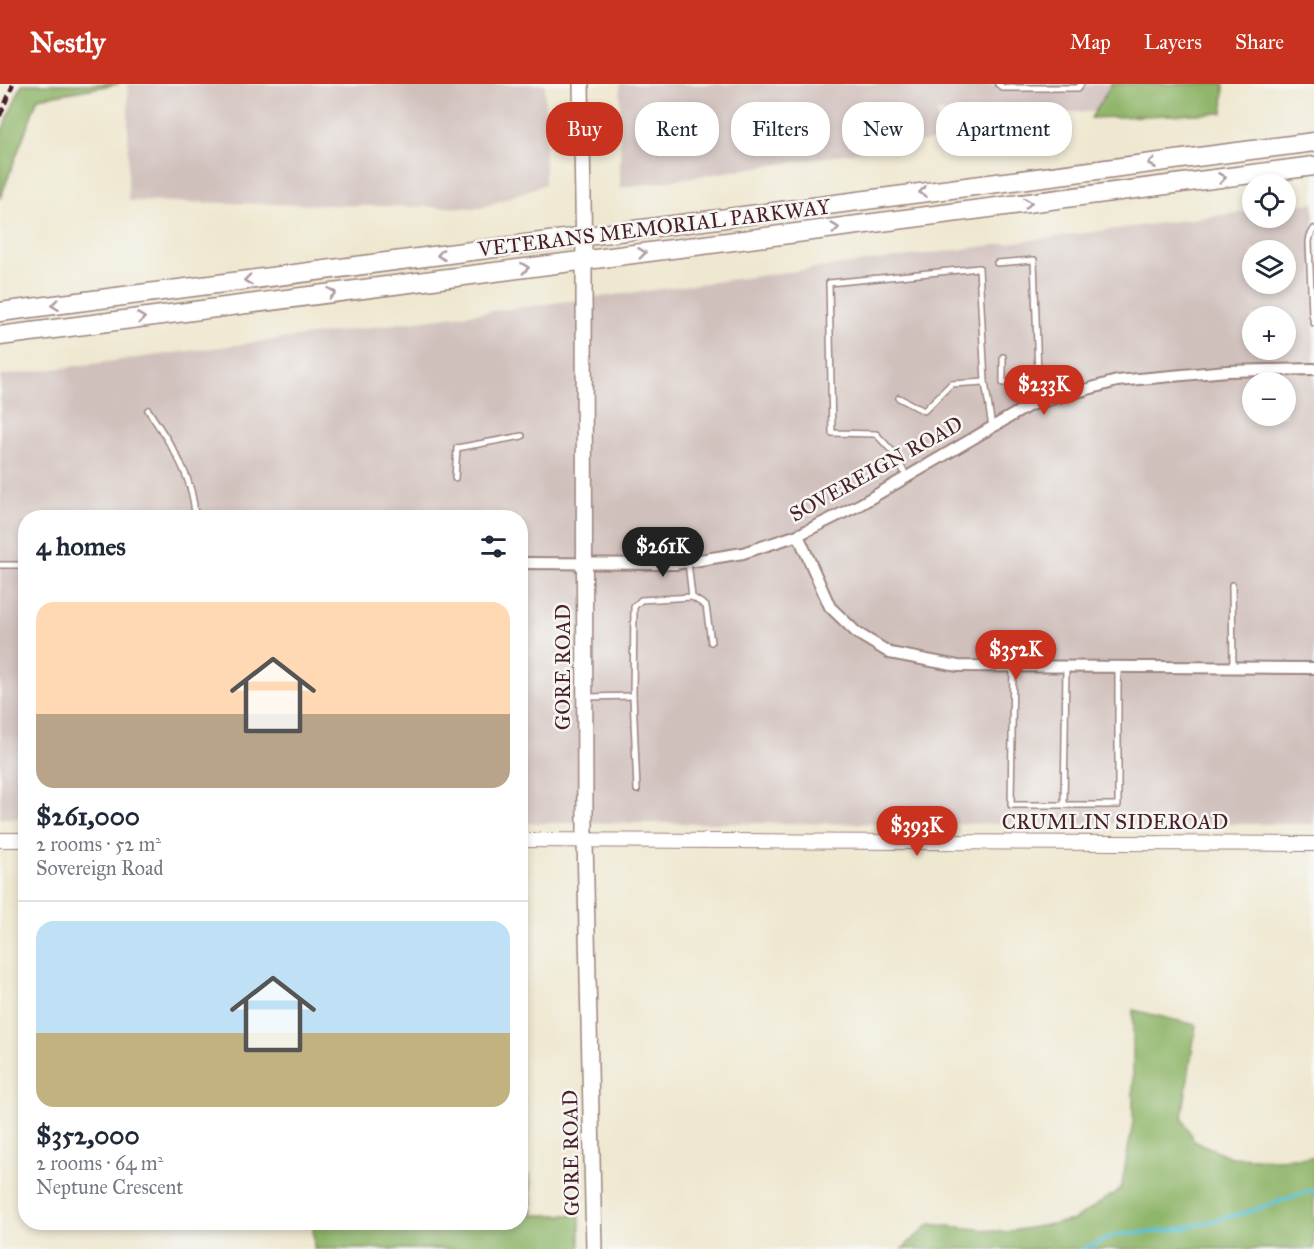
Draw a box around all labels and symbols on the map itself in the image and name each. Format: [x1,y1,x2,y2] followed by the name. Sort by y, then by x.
[1147,156,1156,168] one-way arrow
[1217,172,1226,185] one-way arrow
[919,186,928,198] one-way arrow
[475,193,832,263] street label: VETERANS MEMORIAL PARKWAY
[1024,197,1033,209] one-way arrow
[830,222,840,234] one-way arrow
[637,247,646,259] one-way arrow
[437,248,446,261] one-way arrow
[521,262,530,274] one-way arrow
[243,273,253,286] one-way arrow
[327,287,337,300] one-way arrow
[50,298,59,311] one-way arrow
[137,312,146,324] one-way arrow
[1002,365,1086,416] pin: $233K
[785,411,967,527] street label: SOVEREIGN ROAD
[621,527,705,578] pin: $261K
[550,604,576,730] street label: GORE ROAD
[974,630,1058,681] pin: $352K
[875,806,959,857] pin: $393K
[1002,809,1228,835] street label: CRUMLIN SIDEROAD
[557,1090,585,1216] street label: GORE ROAD

